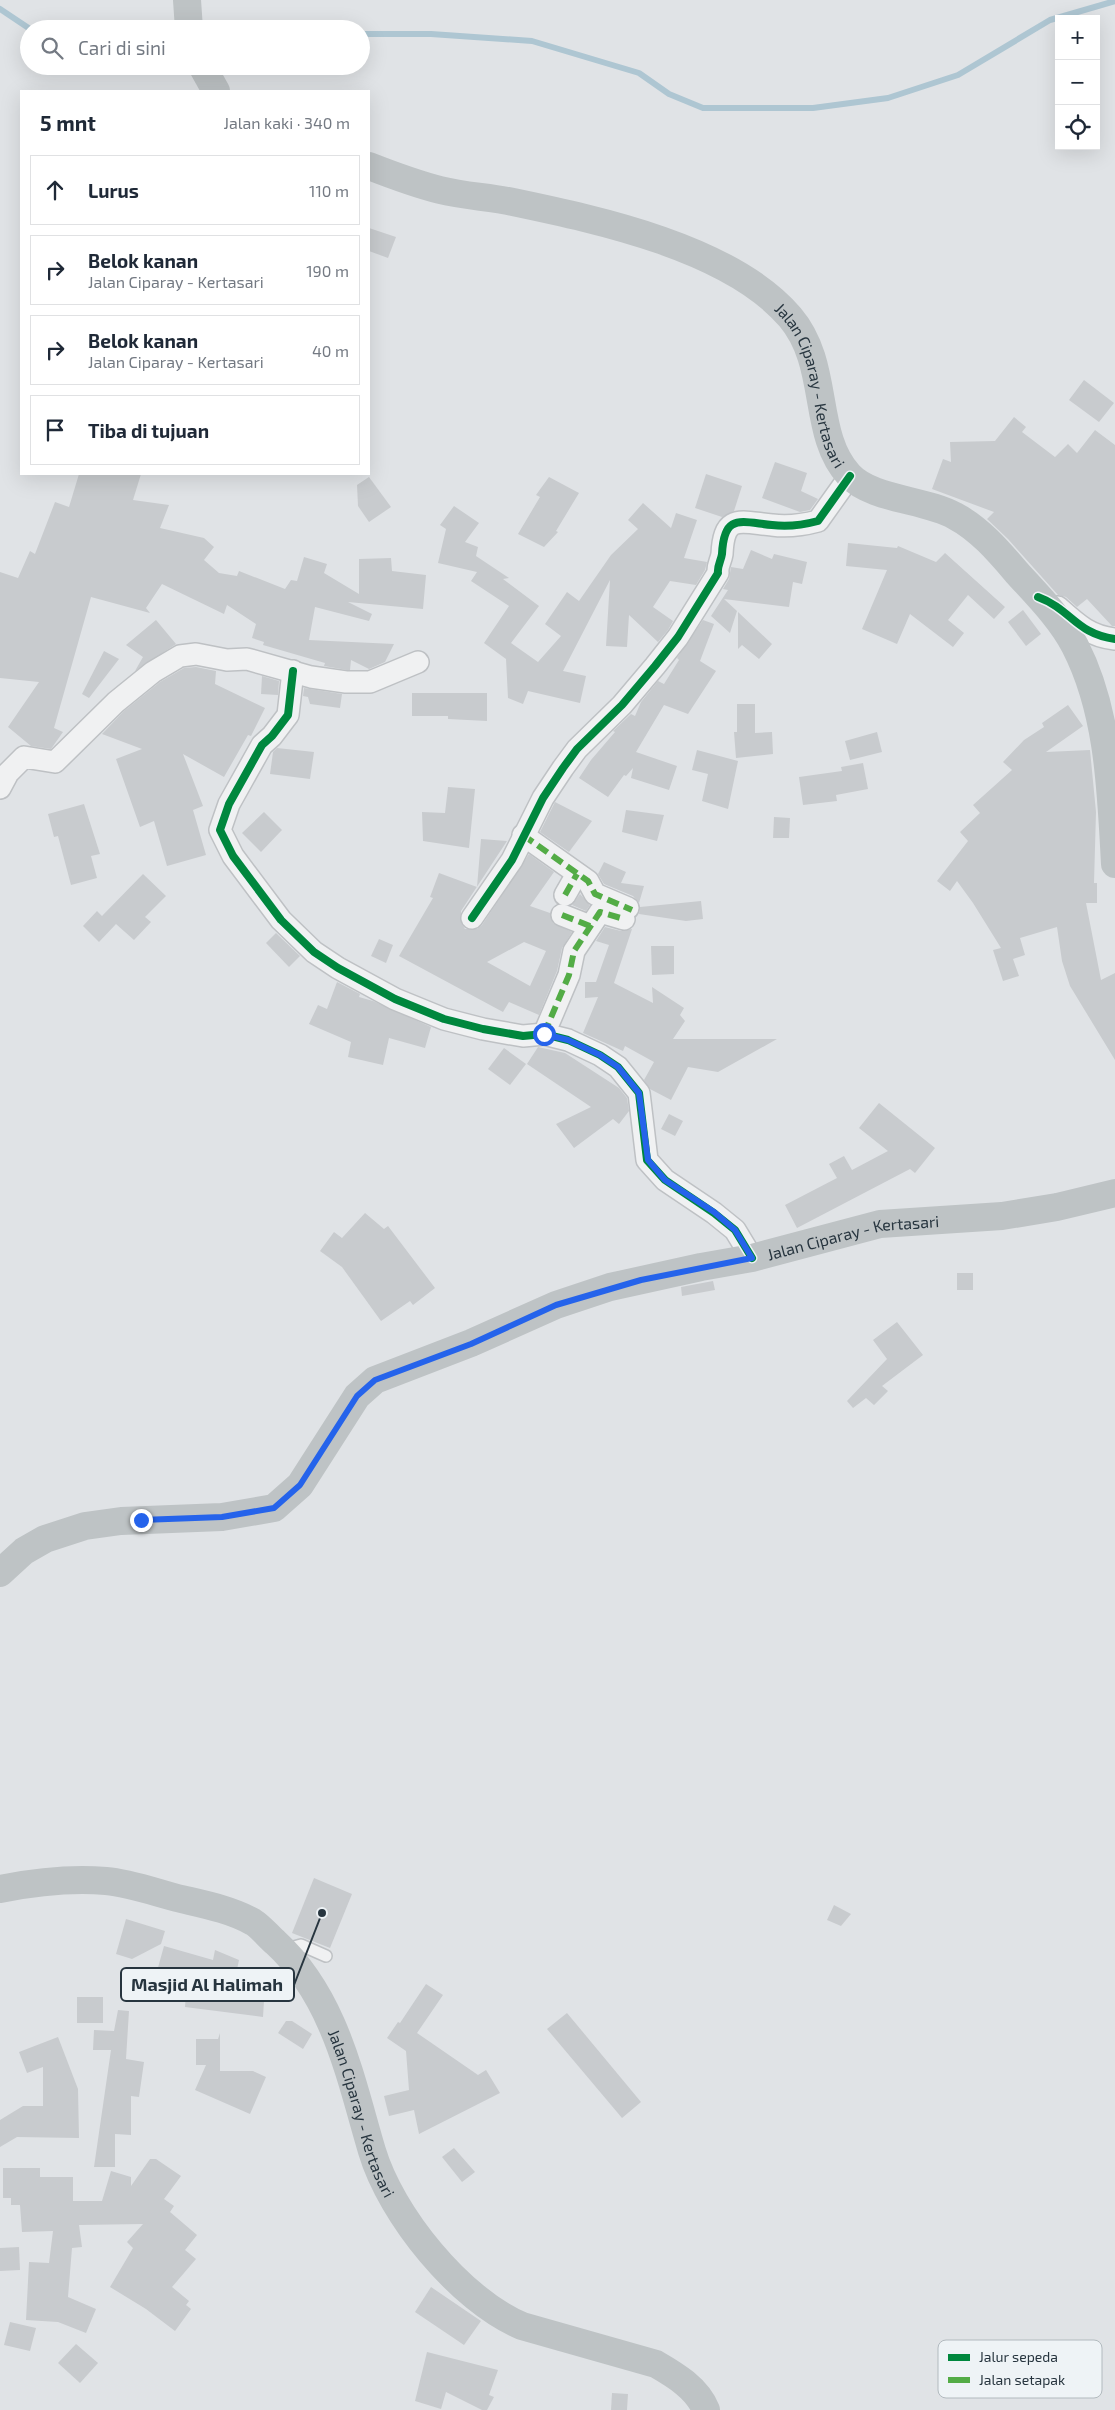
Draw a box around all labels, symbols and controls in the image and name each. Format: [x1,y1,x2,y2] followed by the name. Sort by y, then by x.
[1055,15,1100,150] map controls
[1055,15,1100,60] button: +
[20,20,370,75] search box
[38,34,66,62] icon: search
[78,36,166,59] text: Cari di sini
[1055,60,1100,105] button: −
[1055,105,1100,150] button: locate
[40,110,96,135] text: 5 mnt
[223,113,350,132] text: Jalan kaki · 340 m
[41,176,69,204] icon: ahead
[88,179,139,202] text: Lurus
[309,181,349,200] text: 110 m
[88,249,198,272] text: Belok kanan
[41,256,69,284] icon: right
[306,261,349,280] text: 190 m
[88,272,264,291] text: Jalan Ciparay - Kertasari
[772,298,850,471] street label: Jalan Ciparay - Kertasari
[88,329,198,352] text: Belok kanan
[41,336,69,364] icon: right
[312,341,349,360] text: 40 m
[88,352,264,371] text: Jalan Ciparay - Kertasari
[41,416,69,444] icon: arrive
[88,419,209,442] text: Tiba di tujuan
[533,1023,556,1046] route start
[765,1211,940,1263] street label: Jalan Ciparay - Kertasari
[130,1509,153,1532] route end
[121,1968,294,2001] callout: Masjid Al Halimah
[131,1973,283,1995] text: Masjid Al Halimah
[325,2026,400,2200] street label: Jalan Ciparay - Kertasari
[938,2340,1102,2398] legend
[979,2348,1058,2365] text: Jalur sepeda
[979,2371,1065,2388] text: Jalan setapak

